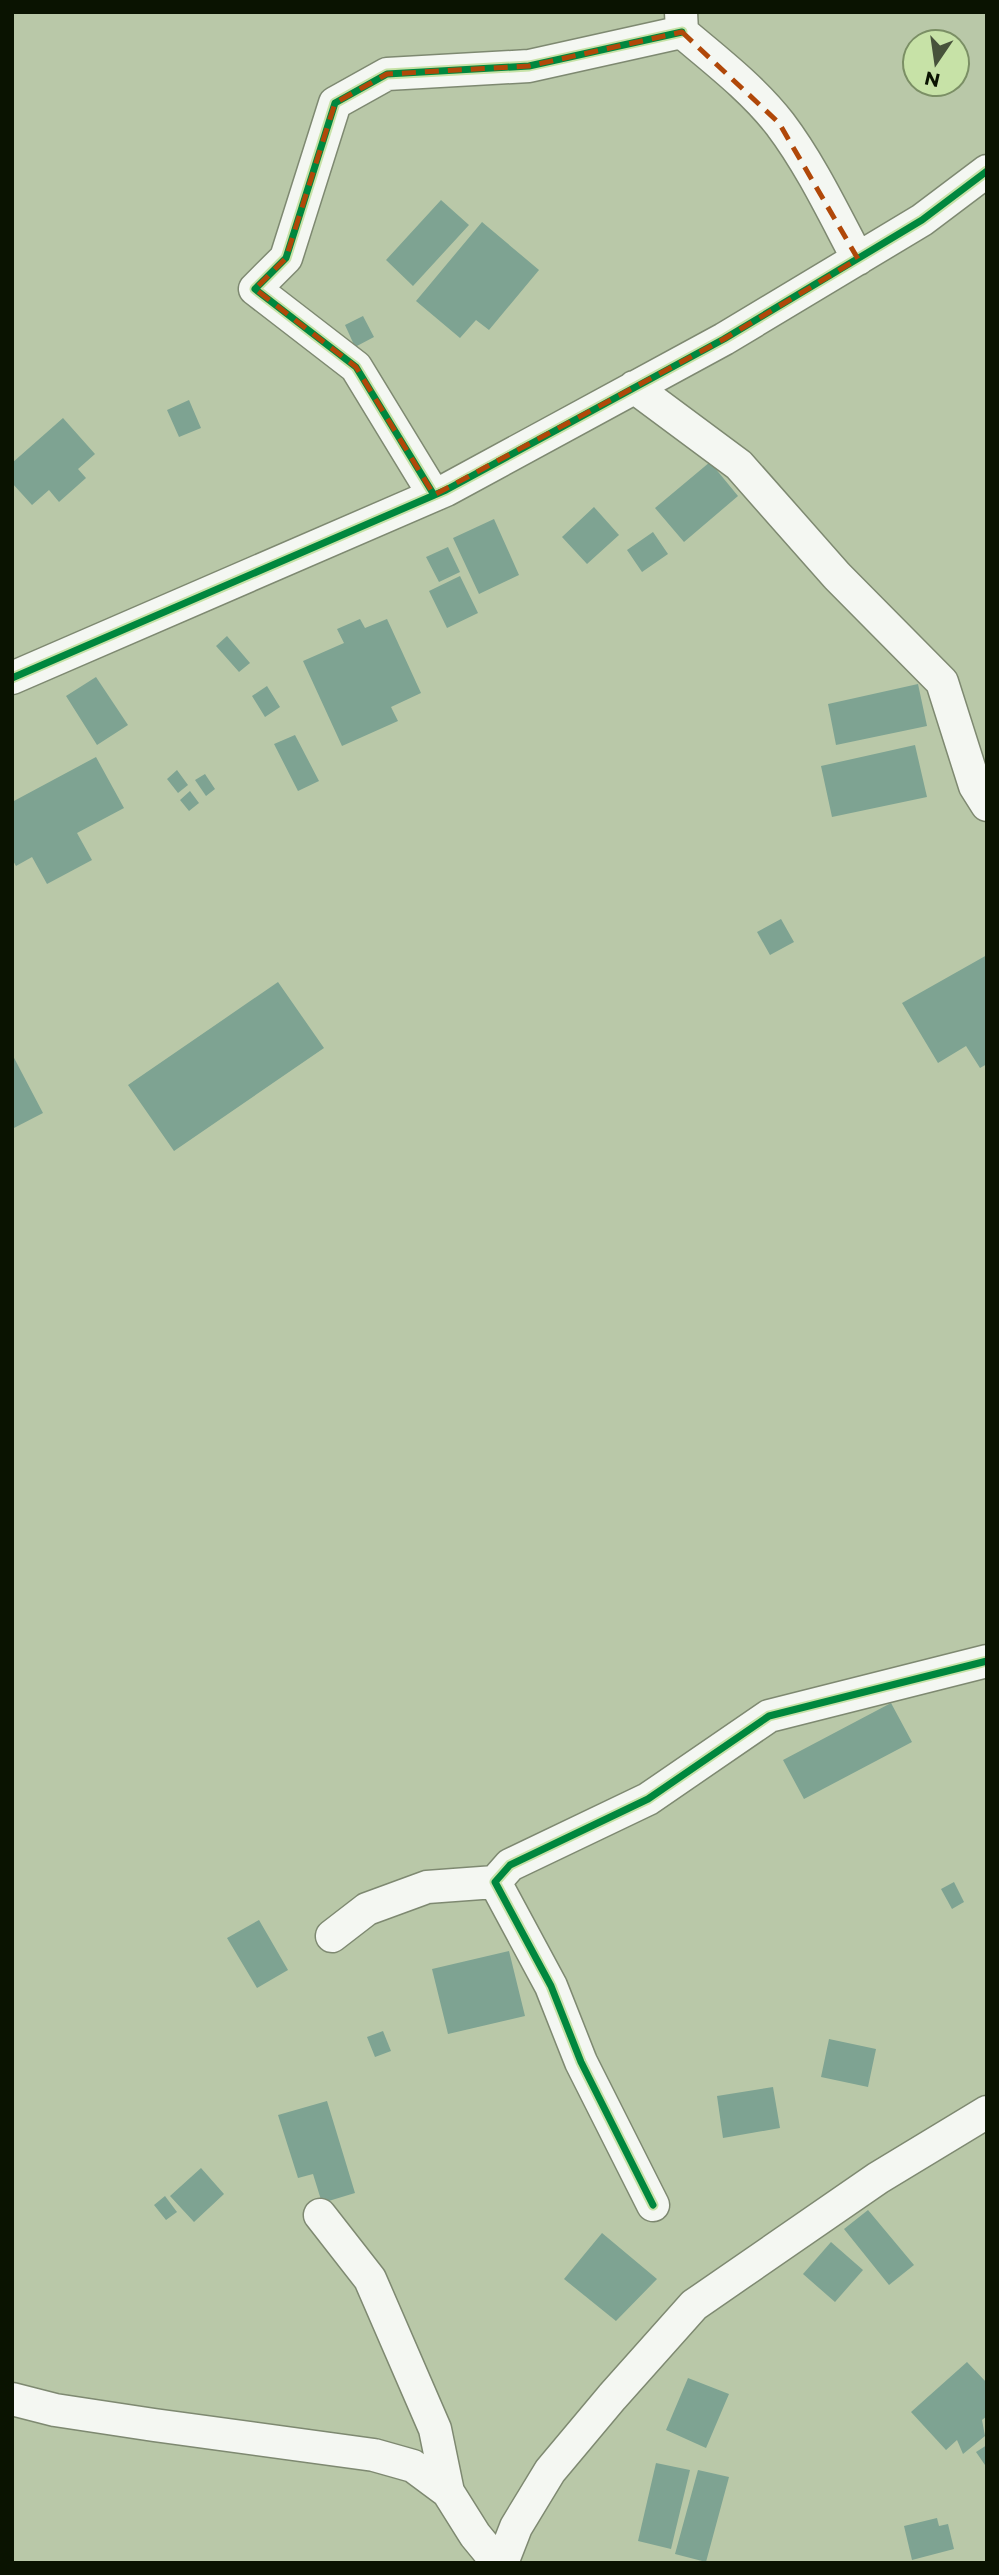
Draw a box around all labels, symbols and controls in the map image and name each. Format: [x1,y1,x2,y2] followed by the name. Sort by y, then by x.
[901,28,971,98] north arrow
[922,66,942,92] text: N

